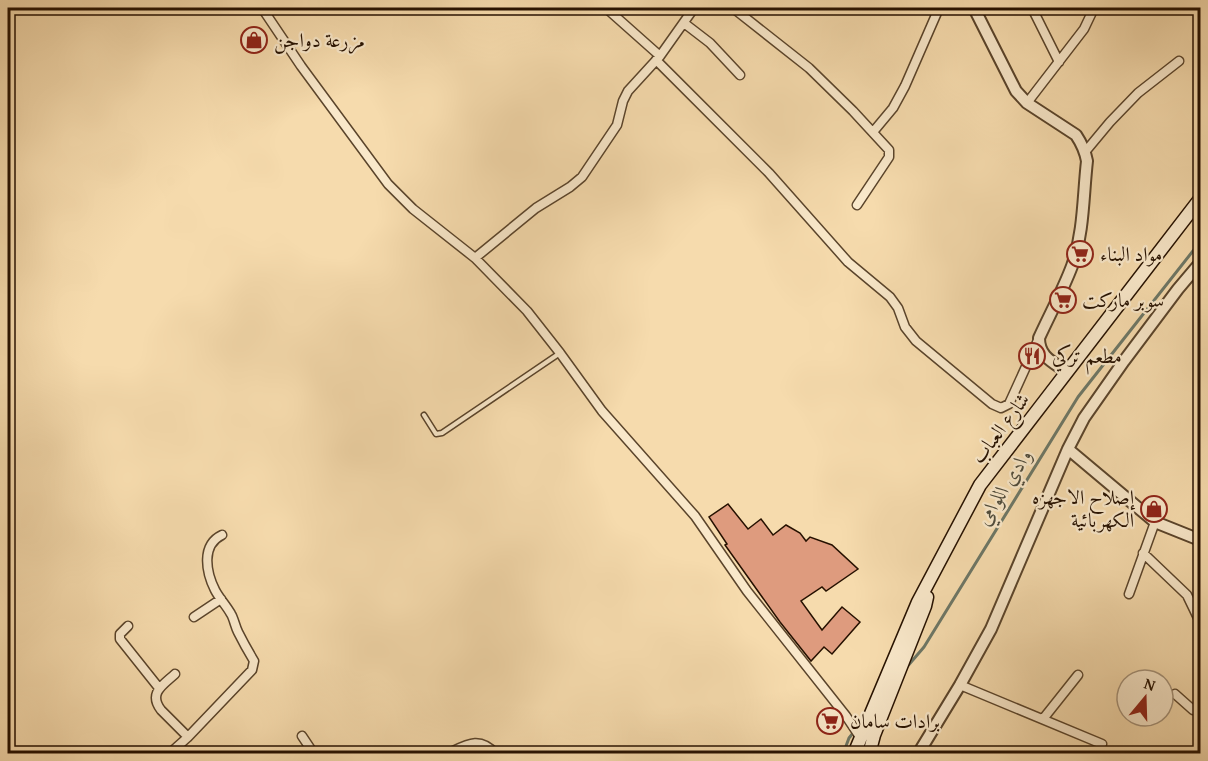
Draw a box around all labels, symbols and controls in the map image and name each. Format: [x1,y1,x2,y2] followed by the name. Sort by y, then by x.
[239,25,269,55] shop icon: مزرعة دواجن
[274,25,365,54] place label: مزرعة دواجن
[1065,239,1095,269] supermarket icon: مواد البناء
[1100,239,1162,268] place label: مواد البناء
[1048,285,1078,315] supermarket icon: سوبر ماركت
[1082,285,1164,314] place label: سوبر ماركت
[1017,341,1047,371] restaurant icon: مطعم تركي
[1052,341,1122,375] place label: مطعم تركي
[963,386,1039,472] street label: شارع العباب
[968,442,1041,532] water label: وادي اللوامي
[1032,482,1136,534] place label: إصلاح الاجهزه الكهربائية
[1139,494,1169,524] shop icon: إصلاح الاجهزه الكهربائية
[1115,668,1175,728] north arrow
[1141,671,1159,697] text: N
[815,706,845,736] supermarket icon: برادات سامان
[850,706,940,735] place label: برادات سامان

